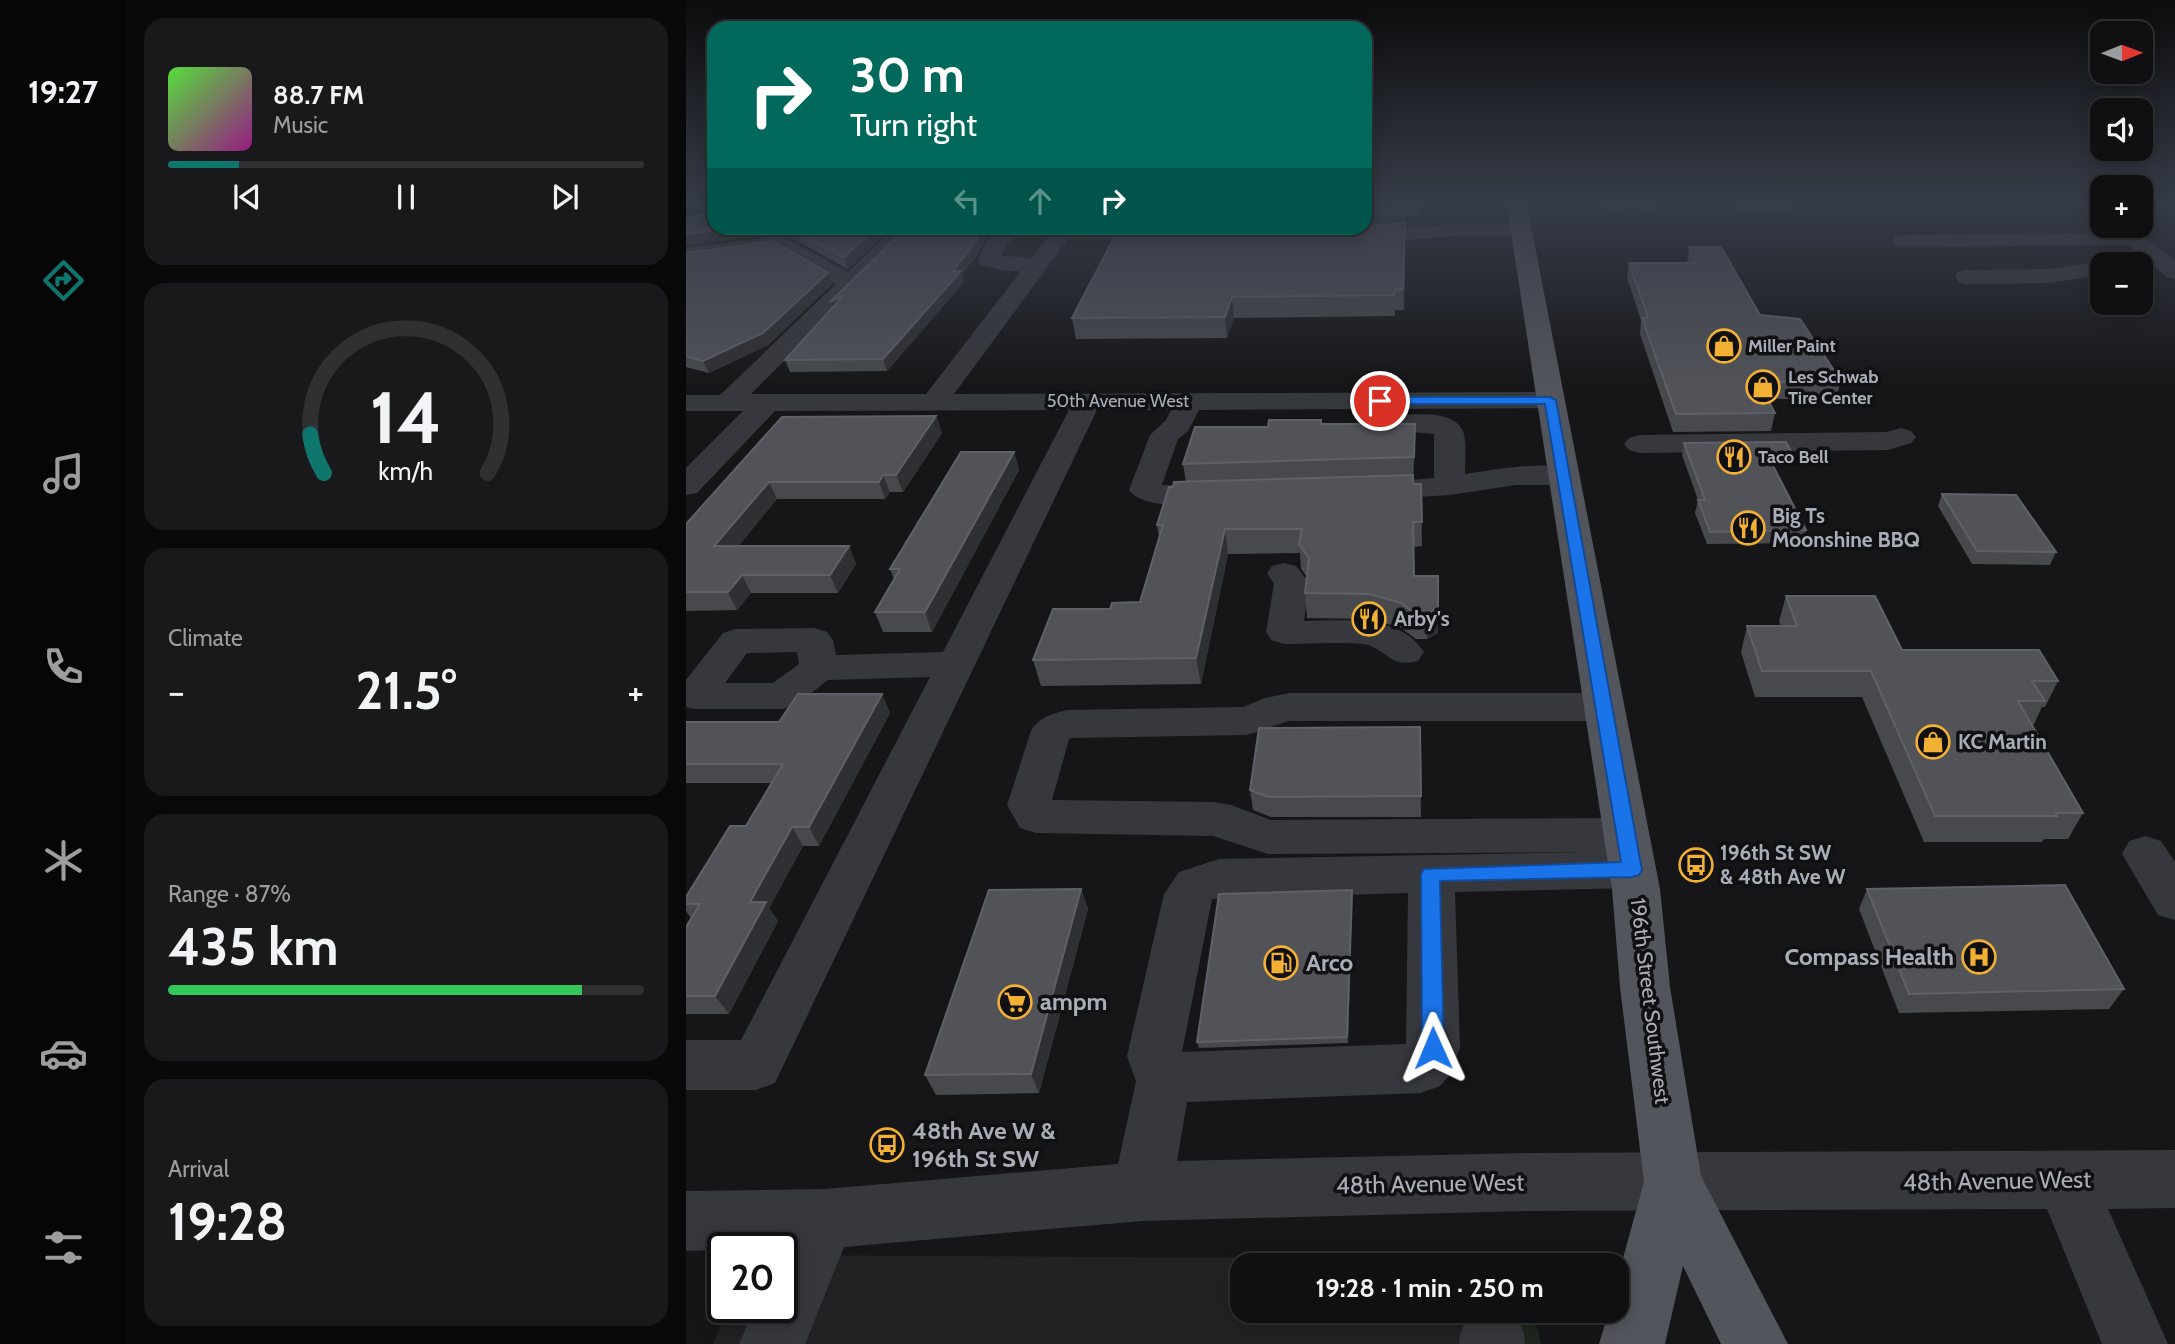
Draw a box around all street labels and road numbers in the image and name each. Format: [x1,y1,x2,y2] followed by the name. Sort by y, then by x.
[1047,390,1189,412] street label: 50th Avenue West
[1625,897,1676,1105] street label: 196th Street Southwest
[1903,1164,2091,1197] street label: 48th Avenue West
[1336,1167,1524,1200] street label: 48th Avenue West

